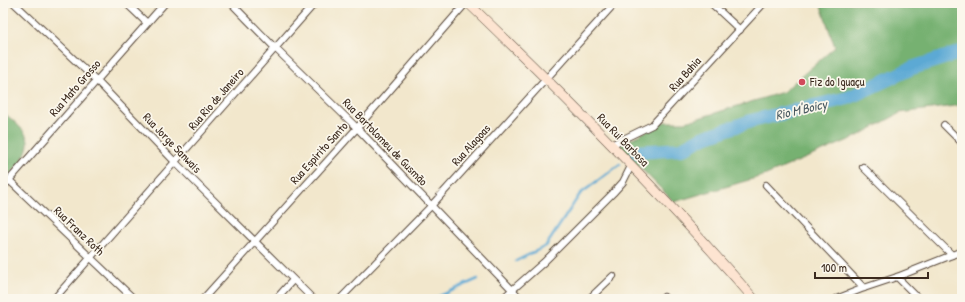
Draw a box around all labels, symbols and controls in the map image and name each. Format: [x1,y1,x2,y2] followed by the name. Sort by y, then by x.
[665,53,705,95] street label: Rua Bahia
[45,55,104,120] street label: Rua Mato Grosso
[184,64,247,133] street label: Rua Rio de Janeiro
[809,73,865,90] place label: Fiz do Iguaçu
[797,77,807,87] marker: Fiz do Iguaçu
[339,94,432,189] street label: Rua Bartolomeu de Gusmão
[774,94,830,124] water label: Rio M'Boicy
[139,109,206,177] street label: Rua Jorge Sanwais
[594,109,653,170] street label: Rua Rui Barbosa
[286,117,352,188] street label: Rua Espírito Santo
[447,120,494,169] street label: Rua Alagoas
[50,202,108,259] street label: Rua Franz Roth
[815,254,928,280] scale bar
[821,259,847,276] text: 100 m

